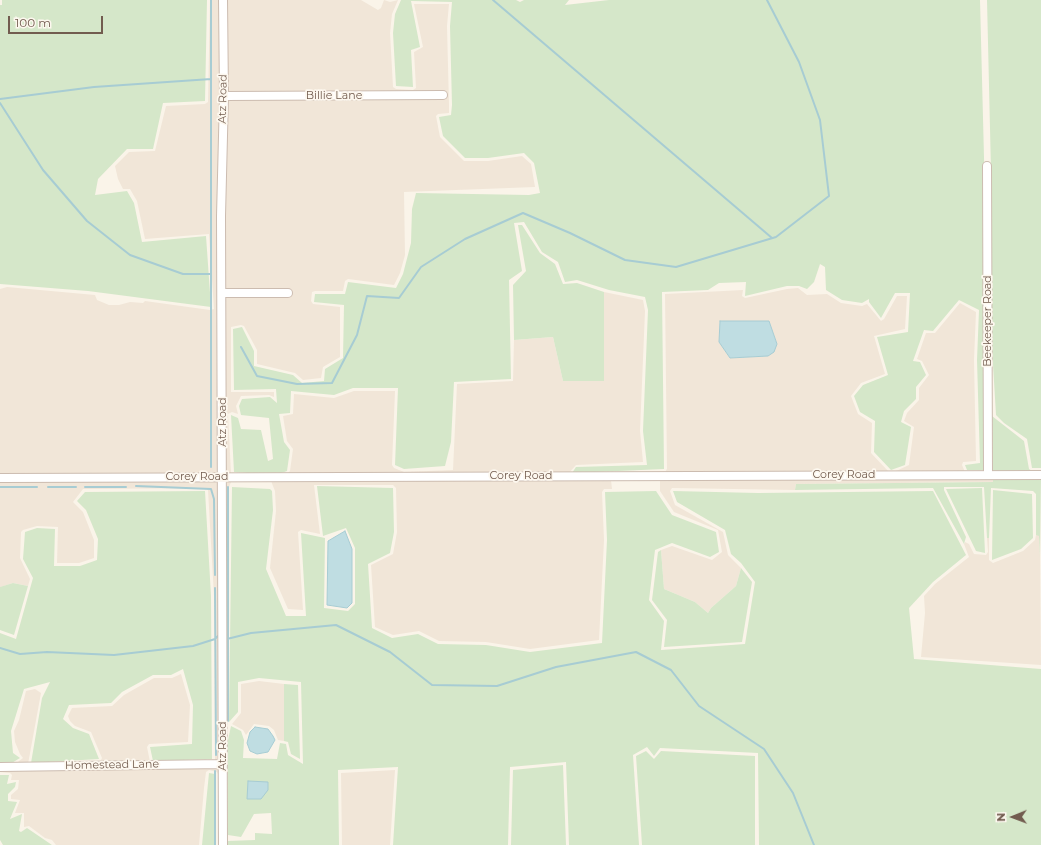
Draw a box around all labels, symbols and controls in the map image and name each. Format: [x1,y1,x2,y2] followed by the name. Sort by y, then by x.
[10,8,105,34] scale bar
[15,15,51,30] text: 100 m
[216,74,230,124] street label: Atz Road
[306,89,362,103] street label: Billie Lane
[981,275,995,367] street label: Beekeeper Road
[216,397,230,447] street label: Atz Road
[813,468,875,482] street label: Corey Road
[490,469,552,483] street label: Corey Road
[166,470,228,484] street label: Corey Road
[216,721,230,771] street label: Atz Road
[65,758,159,772] street label: Homestead Lane
[993,797,1033,837] north arrow
[994,813,1008,822] text: N

